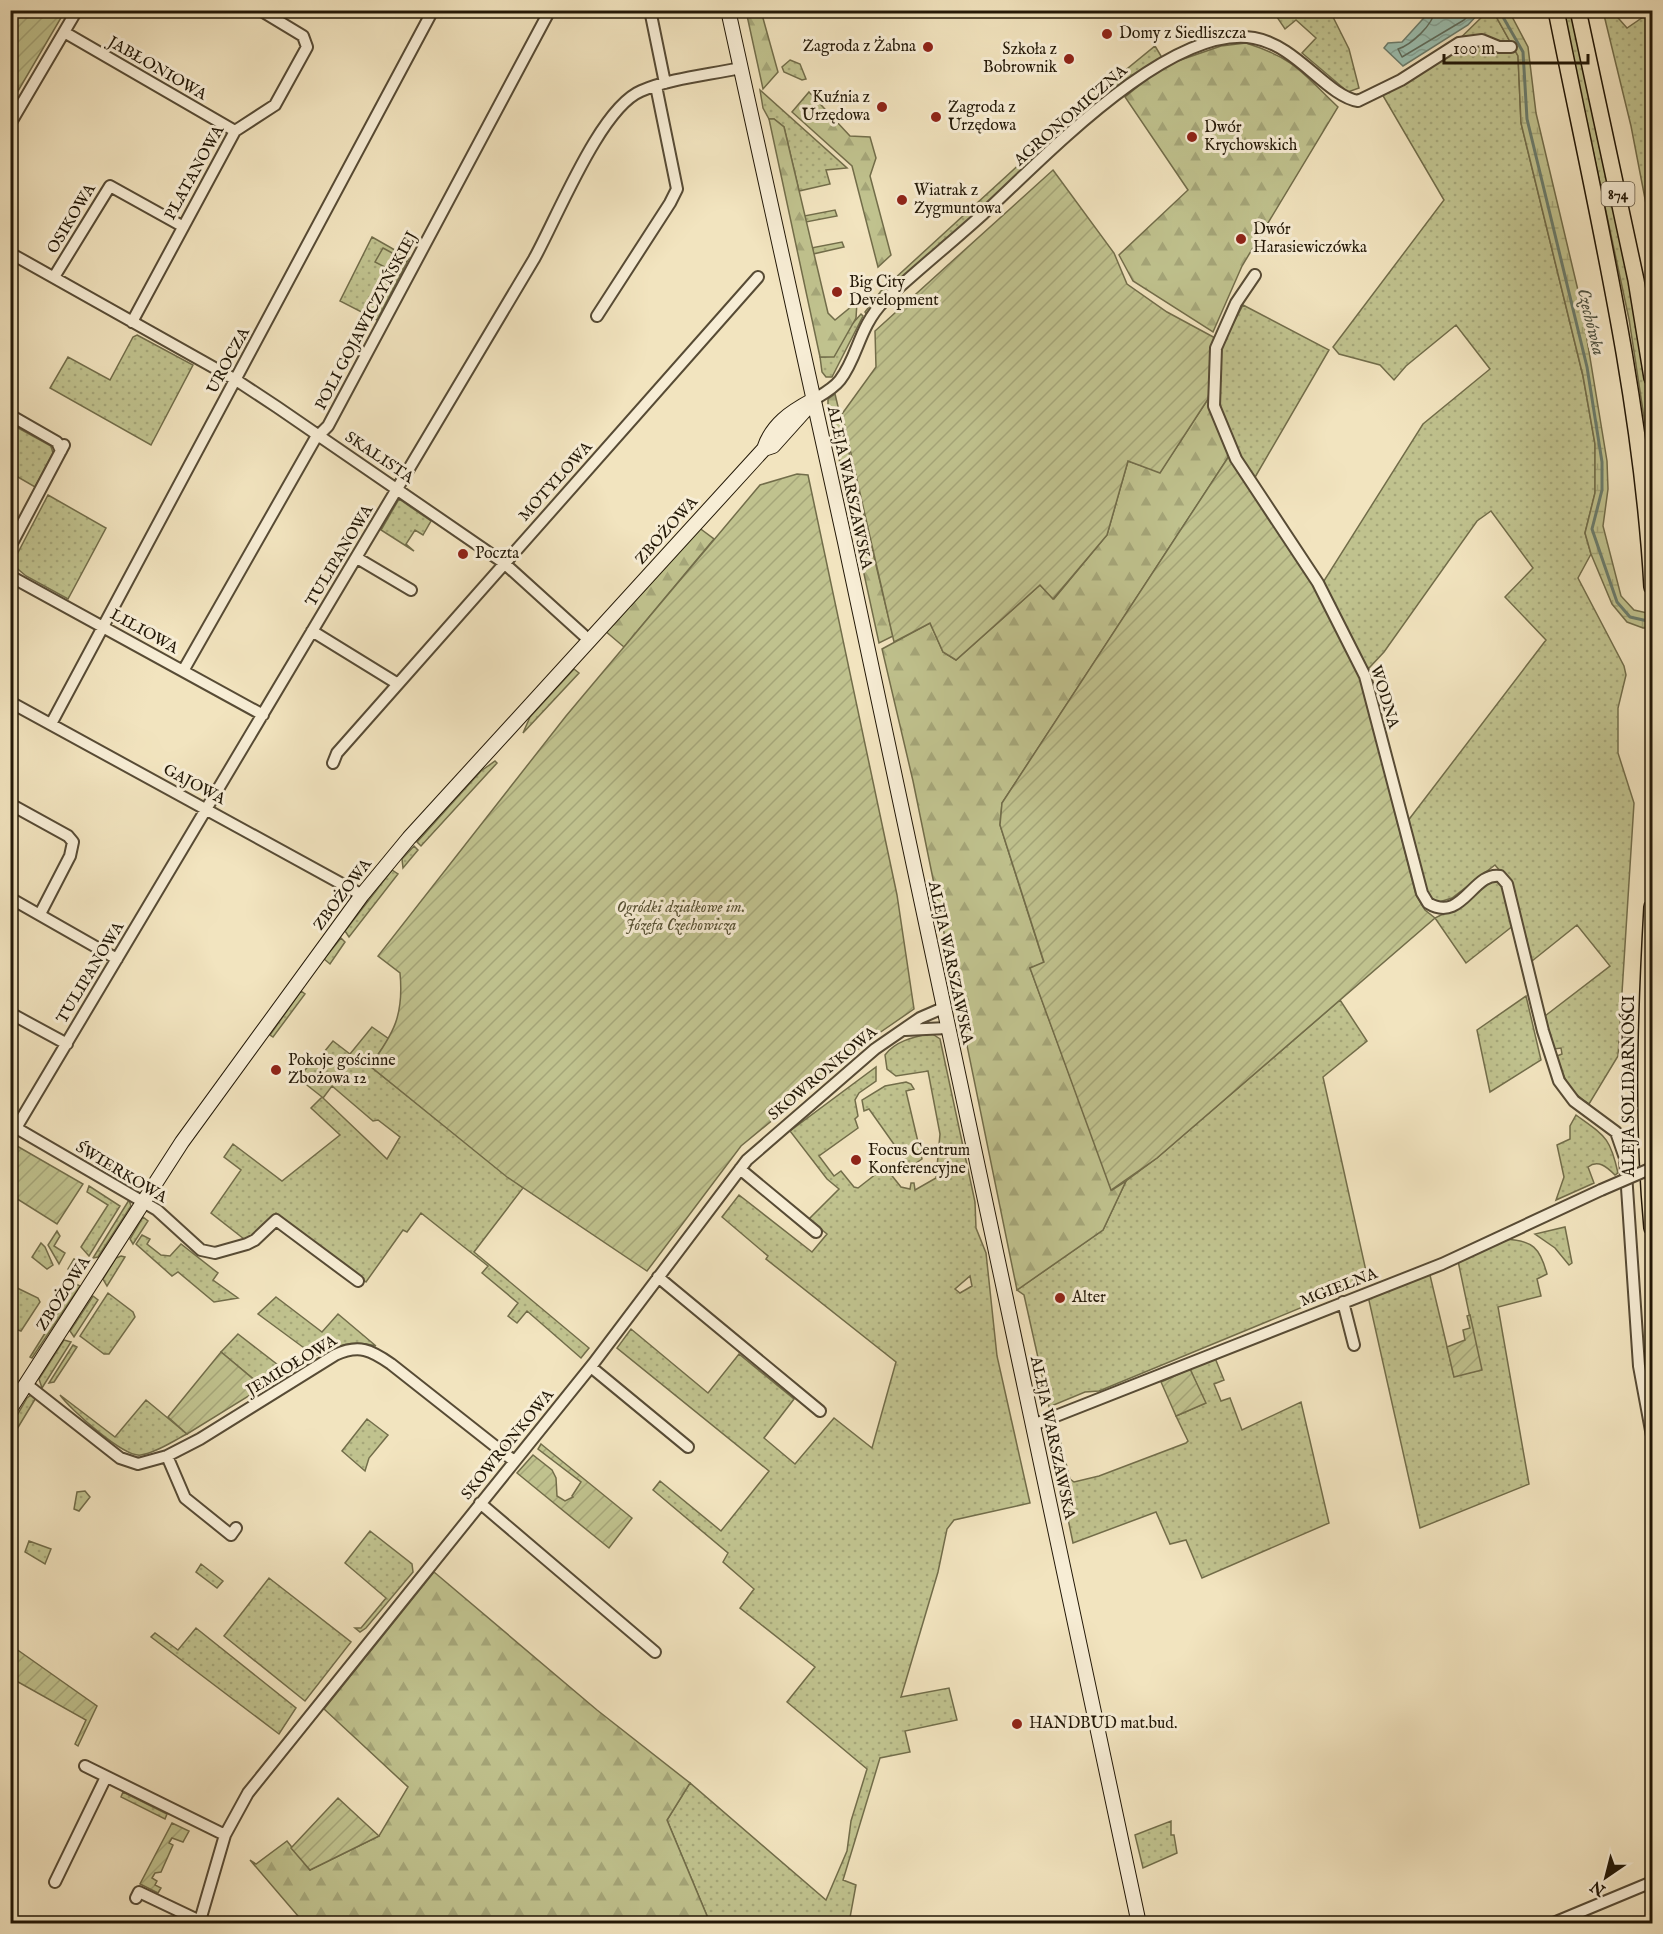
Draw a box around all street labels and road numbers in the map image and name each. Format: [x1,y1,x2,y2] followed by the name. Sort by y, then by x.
[102,32,211,106] street label: JABŁONIOWA
[1009,61,1133,171] street label: AGRONOMICZNA
[161,121,230,224] street label: PLATANOWA
[43,179,101,258] street label: OSIKOWA
[1602,182,1634,206] road number: 874
[310,227,423,414] street label: POLI GOJAWICZYŃSKIEJ
[203,323,255,398] street label: UROCZA
[822,404,876,573] street label: ALEJA WARSZAWSKA
[341,428,418,489] street label: SKALISTA
[515,437,598,526] street label: MOTYLOWA
[630,491,704,569] street label: ZBOŻOWA
[302,500,379,611] street label: TULIPANOWA
[106,605,183,659] street label: LILIOWA
[1365,663,1403,732] street label: WODNA
[159,760,230,810] street label: GAJOWA
[308,853,377,935] street label: ZBOŻOWA
[923,879,977,1048] street label: ALEJA WARSZAWSKA
[53,917,130,1028] street label: TULIPANOWA
[1618,995,1640,1178] street label: ALEJA SOLIDARNOŚCI
[764,1022,883,1125] street label: SKOWRONKOWA
[72,1136,172,1209] street label: ŚWIERKOWA
[31,1251,96,1335] street label: ZBOŻOWA
[1298,1264,1382,1312] street label: MGIELNA
[241,1330,342,1402] street label: JEMIOŁOWA
[1025,1354,1079,1523] street label: ALEJA WARSZAWSKA
[457,1385,559,1504] street label: SKOWRONKOWA

